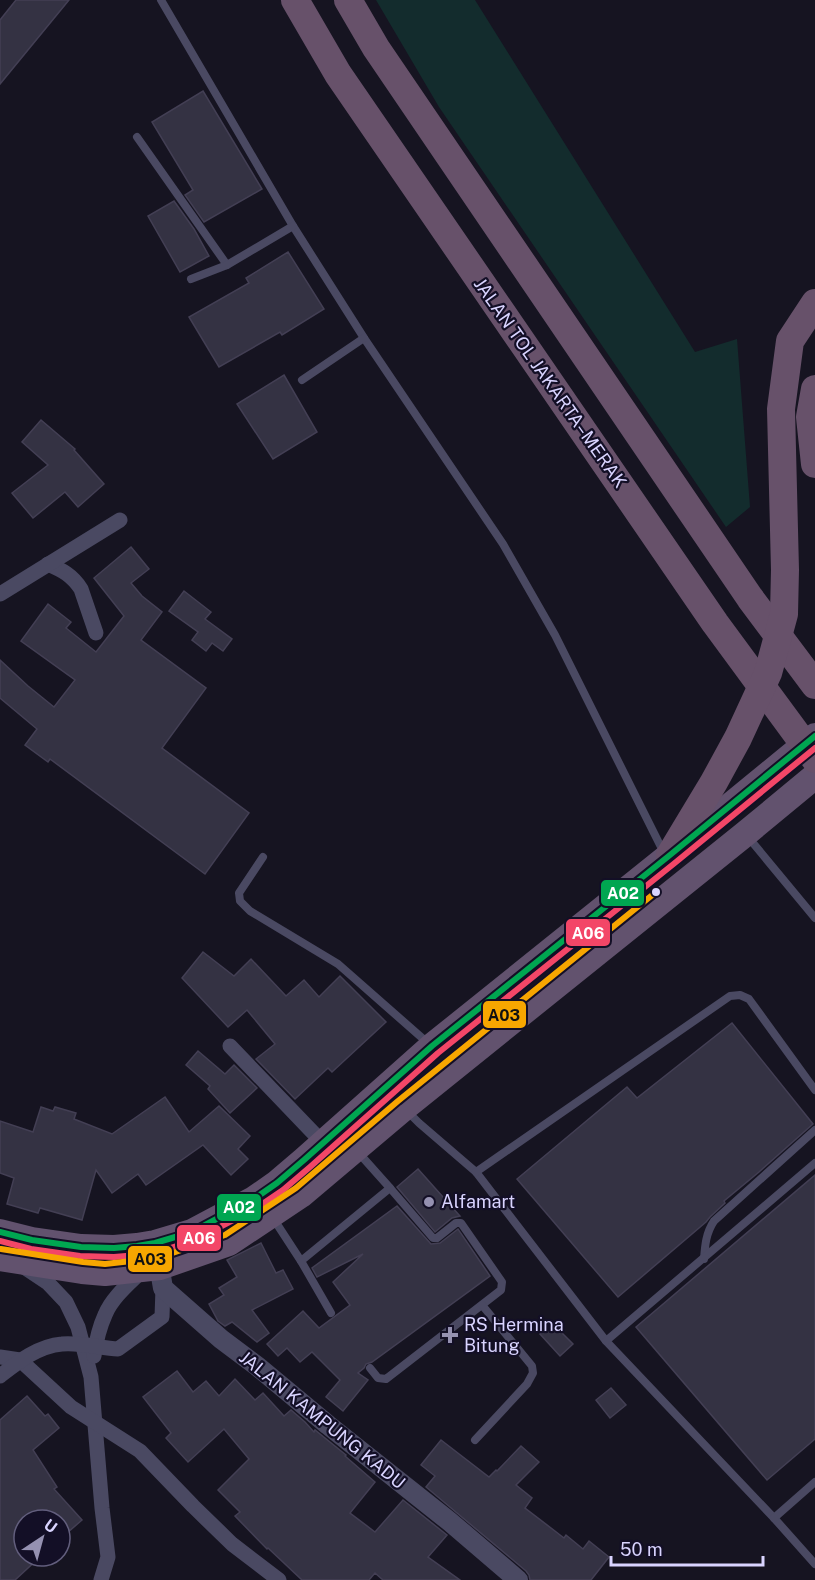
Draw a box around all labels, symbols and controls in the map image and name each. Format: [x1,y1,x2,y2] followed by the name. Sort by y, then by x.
[470,274,631,492] street label: JALAN TOL JAKARTA–MERAK
[600,879,645,907] line badge: A02
[607,884,639,903] text: A02
[650,886,662,898] unlabelled marker
[565,918,611,947] line badge: A06
[572,924,604,943] text: A06
[482,1000,527,1029] line badge: A03
[488,1006,520,1025] text: A03
[441,1191,515,1212] place label: Alfamart
[216,1193,262,1222] line badge: A02
[422,1195,436,1209] marker: Alfamart
[223,1198,255,1217] text: A02
[176,1224,222,1252] line badge: A06
[183,1229,215,1248] text: A06
[127,1245,173,1273] line badge: A03
[134,1250,166,1269] text: A03
[464,1314,564,1356] place label: RS Hermina Bitung
[441,1326,459,1344] marker: RS Hermina Bitung
[235,1346,410,1493] street label: JALAN KAMPUNG KADU
[12,1508,72,1568] north arrow
[40,1515,61,1537] text: U
[611,1529,762,1567] scale bar
[620,1539,663,1560] text: 50 m

